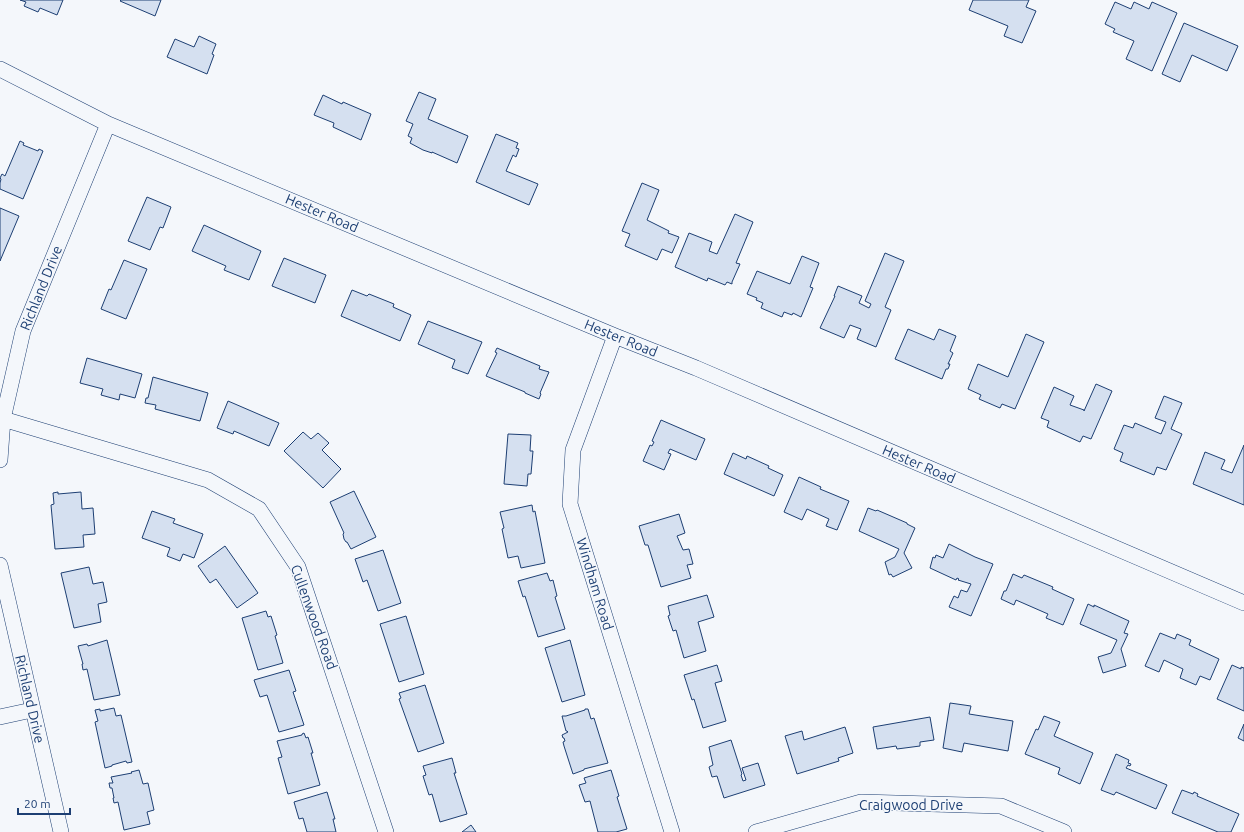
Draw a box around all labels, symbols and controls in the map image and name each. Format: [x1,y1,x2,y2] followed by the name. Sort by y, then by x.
[283,190,361,236] street label: Hester Road
[17,243,65,333] street label: Richland Drive
[582,316,660,360] street label: Hester Road
[880,441,958,487] street label: Hester Road
[573,536,617,632] street label: Windham Road
[288,562,340,672] street label: Cullenwood Road
[12,653,48,745] street label: Richland Drive
[18,790,70,816] scale bar
[24,797,51,810] text: 20 m
[859,797,963,813] street label: Craigwood Drive

